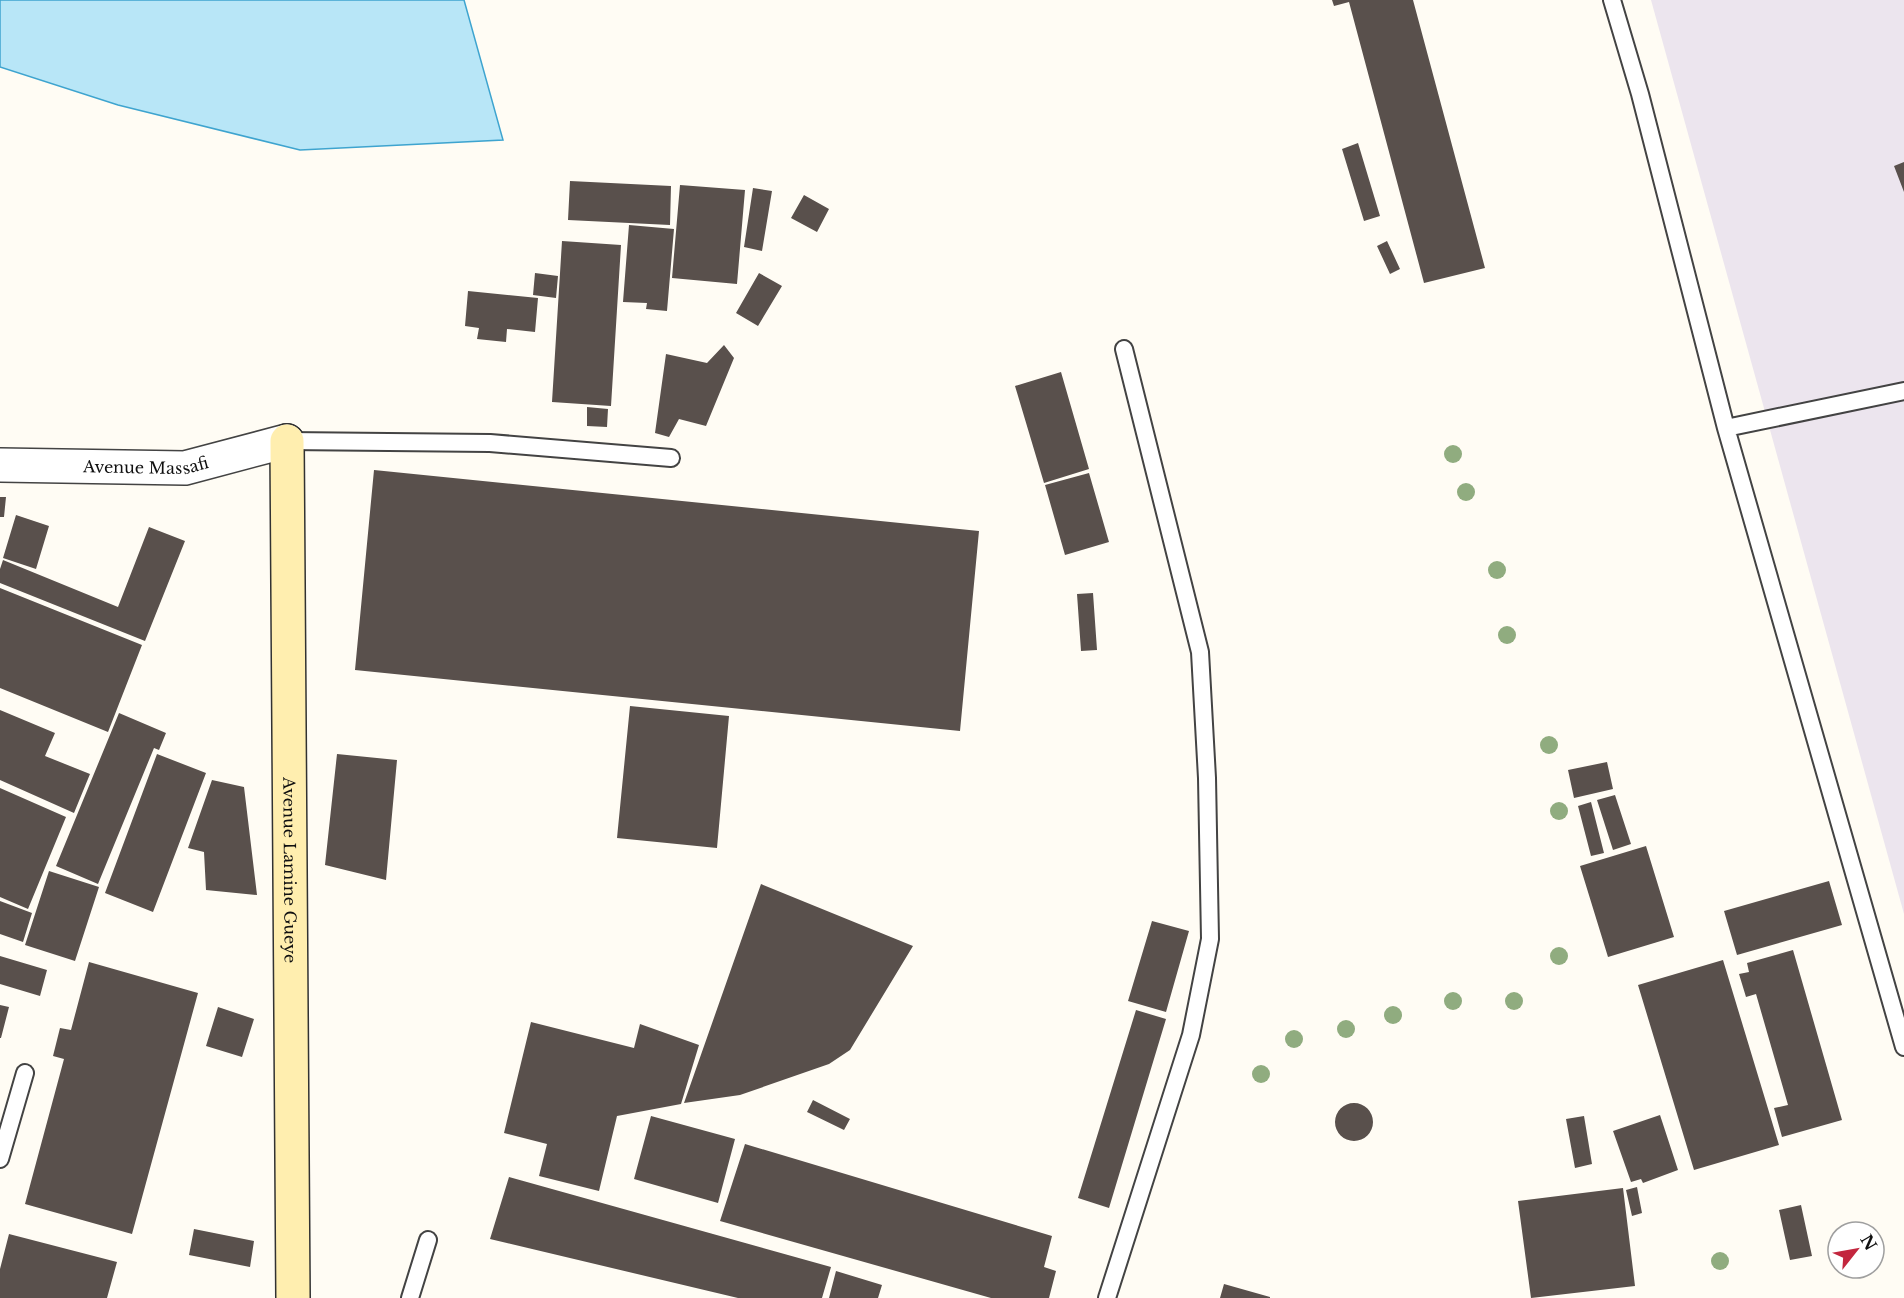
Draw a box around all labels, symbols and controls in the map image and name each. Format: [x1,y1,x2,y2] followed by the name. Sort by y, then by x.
[82,452,211,478] street label: Avenue Massafi
[279,776,301,963] street label: Avenue Lamine Gueye
[1826,1220,1886,1280] north arrow
[1856,1231,1881,1254] text: N

